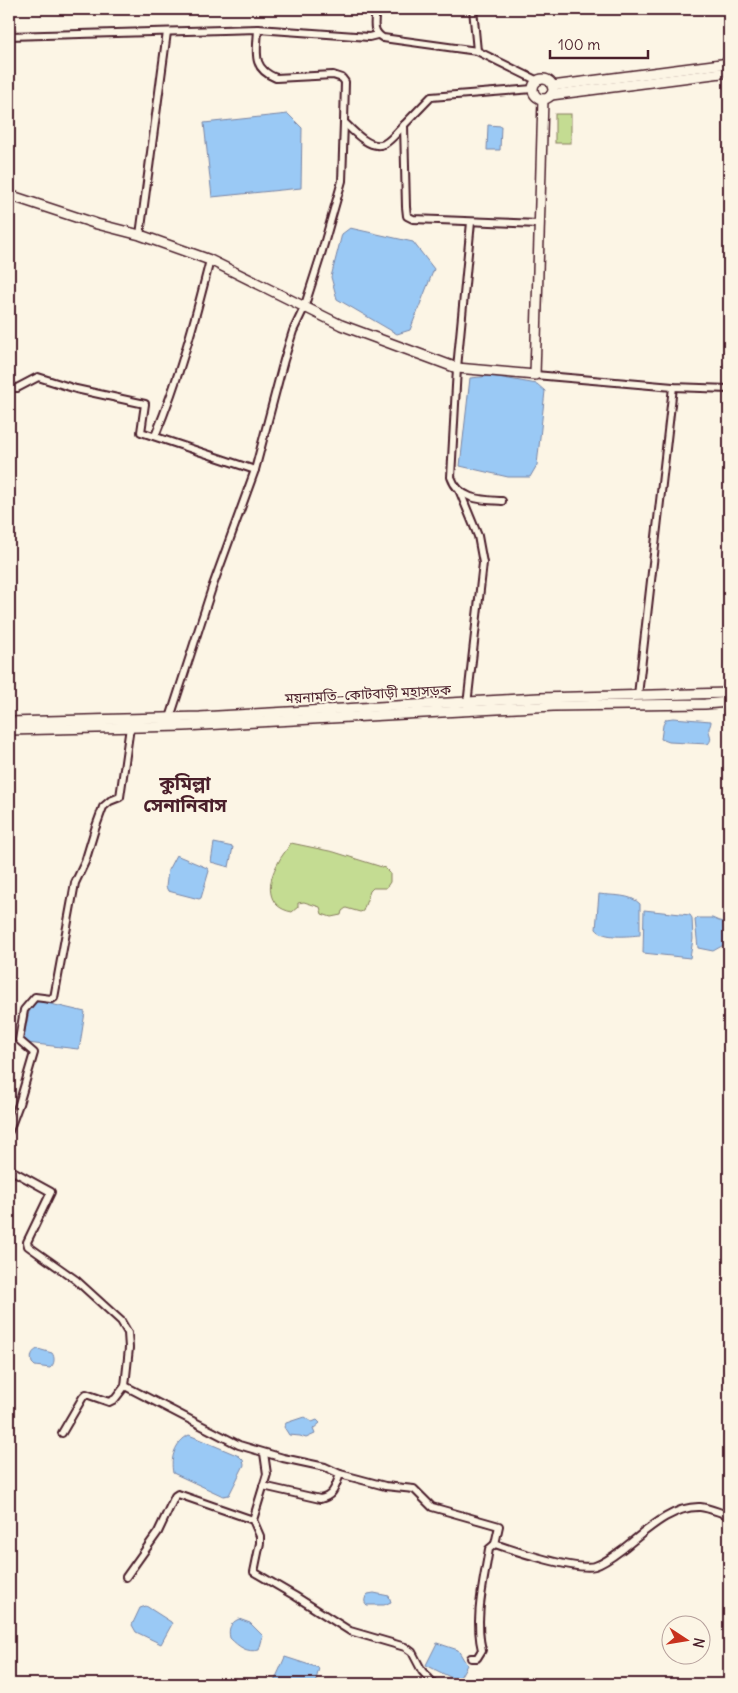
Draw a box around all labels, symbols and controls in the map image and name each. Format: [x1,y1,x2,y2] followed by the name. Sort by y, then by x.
[550,28,648,60] scale bar
[558,35,600,54] text: 100 m
[284,681,452,707] street label: ময়নামতি–কোটবাড়ী মহাসড়ক
[143,771,227,817] district label: কুমিল্লা সেনানিবাস
[660,1616,710,1666] north arrow
[689,1636,709,1649] text: N

